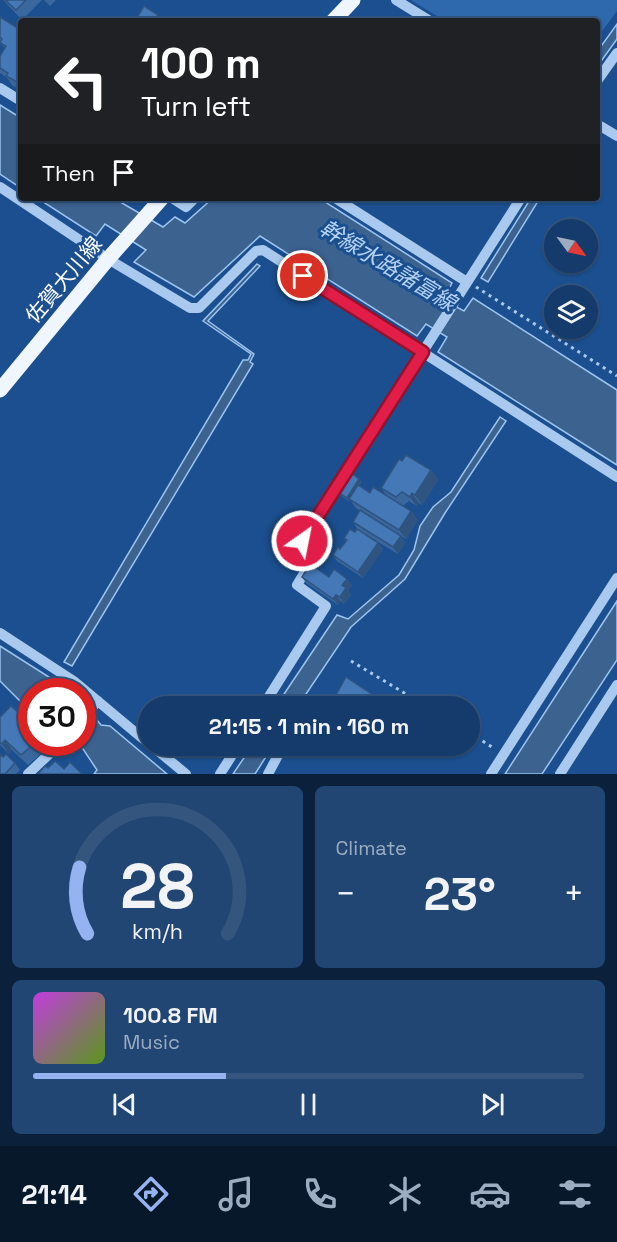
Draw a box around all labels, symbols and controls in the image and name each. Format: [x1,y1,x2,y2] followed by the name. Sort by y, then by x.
[141,37,261,90] text: 100 m
[42,42,120,120] icon: left
[141,89,251,124] text: Turn left
[107,156,140,189] icon: arrive
[42,159,95,187] text: Then
[315,213,464,318] water label: 幹線水路諸富線
[544,219,598,273] north arrow
[544,219,598,339] map controls
[20,231,108,329] street label: 佐賀大川線
[277,250,328,301] pin
[286,259,319,292] icon: arrive
[544,285,598,339] button: layers
[270,509,334,573] position arrow
[18,678,96,756] speed limit sign: 30
[209,712,409,740] text: 21:15 · 1 min · 160 m
[336,835,407,861] text: Climate
[120,847,194,926] text: 28
[424,866,496,923] text: 23°
[336,873,356,915] text: −
[564,873,584,915] text: +
[132,918,183,945] text: km/h
[123,1001,218,1029] text: 100.8 FM
[123,1029,180,1055] text: Music
[108,1088,141,1121] icon: previous
[292,1088,325,1121] icon: pause
[476,1088,509,1121] icon: next
[130,1173,172,1215] icon: directions
[215,1173,257,1215] icon: music
[299,1173,341,1215] icon: phone
[384,1173,426,1215] icon: climate
[469,1173,511,1215] icon: car
[554,1173,596,1215] icon: filters
[21,1177,87,1212] text: 21:14

